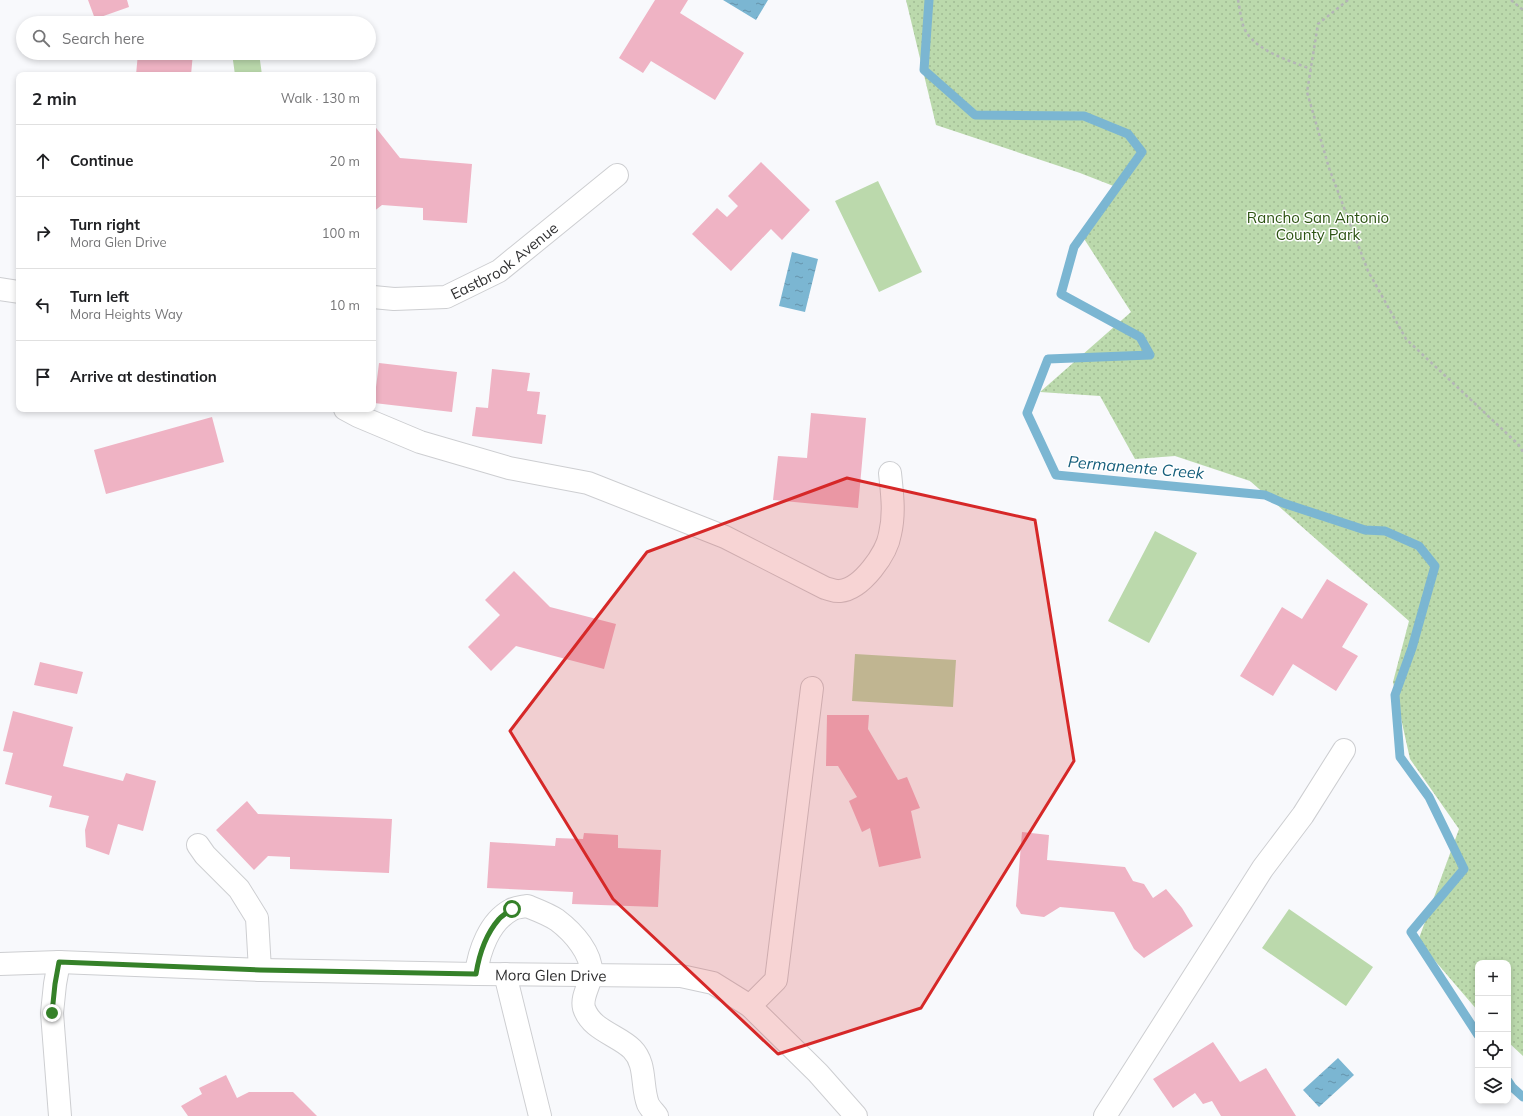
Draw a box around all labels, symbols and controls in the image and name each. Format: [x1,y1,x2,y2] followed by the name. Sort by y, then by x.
[16,16,376,60] search box
[30,27,52,49] icon: search
[62,29,144,48] text: Search here
[32,88,77,109] text: 2 min
[281,90,360,106] text: Walk · 130 m
[32,150,54,172] icon: ahead
[70,151,133,170] text: Continue
[330,153,360,169] text: 20 m
[1247,208,1389,244] park label: Rancho San Antonio County Park
[70,215,140,234] text: Turn right
[447,218,561,303] street label: Eastbrook Avenue
[32,222,54,244] icon: right
[322,225,360,241] text: 100 m
[70,234,167,250] text: Mora Glen Drive
[70,287,129,306] text: Turn left
[32,294,54,316] icon: left
[330,297,360,313] text: 10 m
[70,306,183,322] text: Mora Heights Way
[32,366,54,388] icon: arrive
[70,367,217,386] text: Arrive at destination
[1067,451,1206,483] water label: Permanente Creek
[503,900,521,918] route start
[1475,960,1511,1104] map controls
[1475,960,1511,996] button: +
[495,965,607,985] street label: Mora Glen Drive
[1475,996,1511,1032] button: −
[43,1004,61,1022] route end
[1475,1032,1511,1068] button: locate
[1475,1068,1511,1104] button: layers

